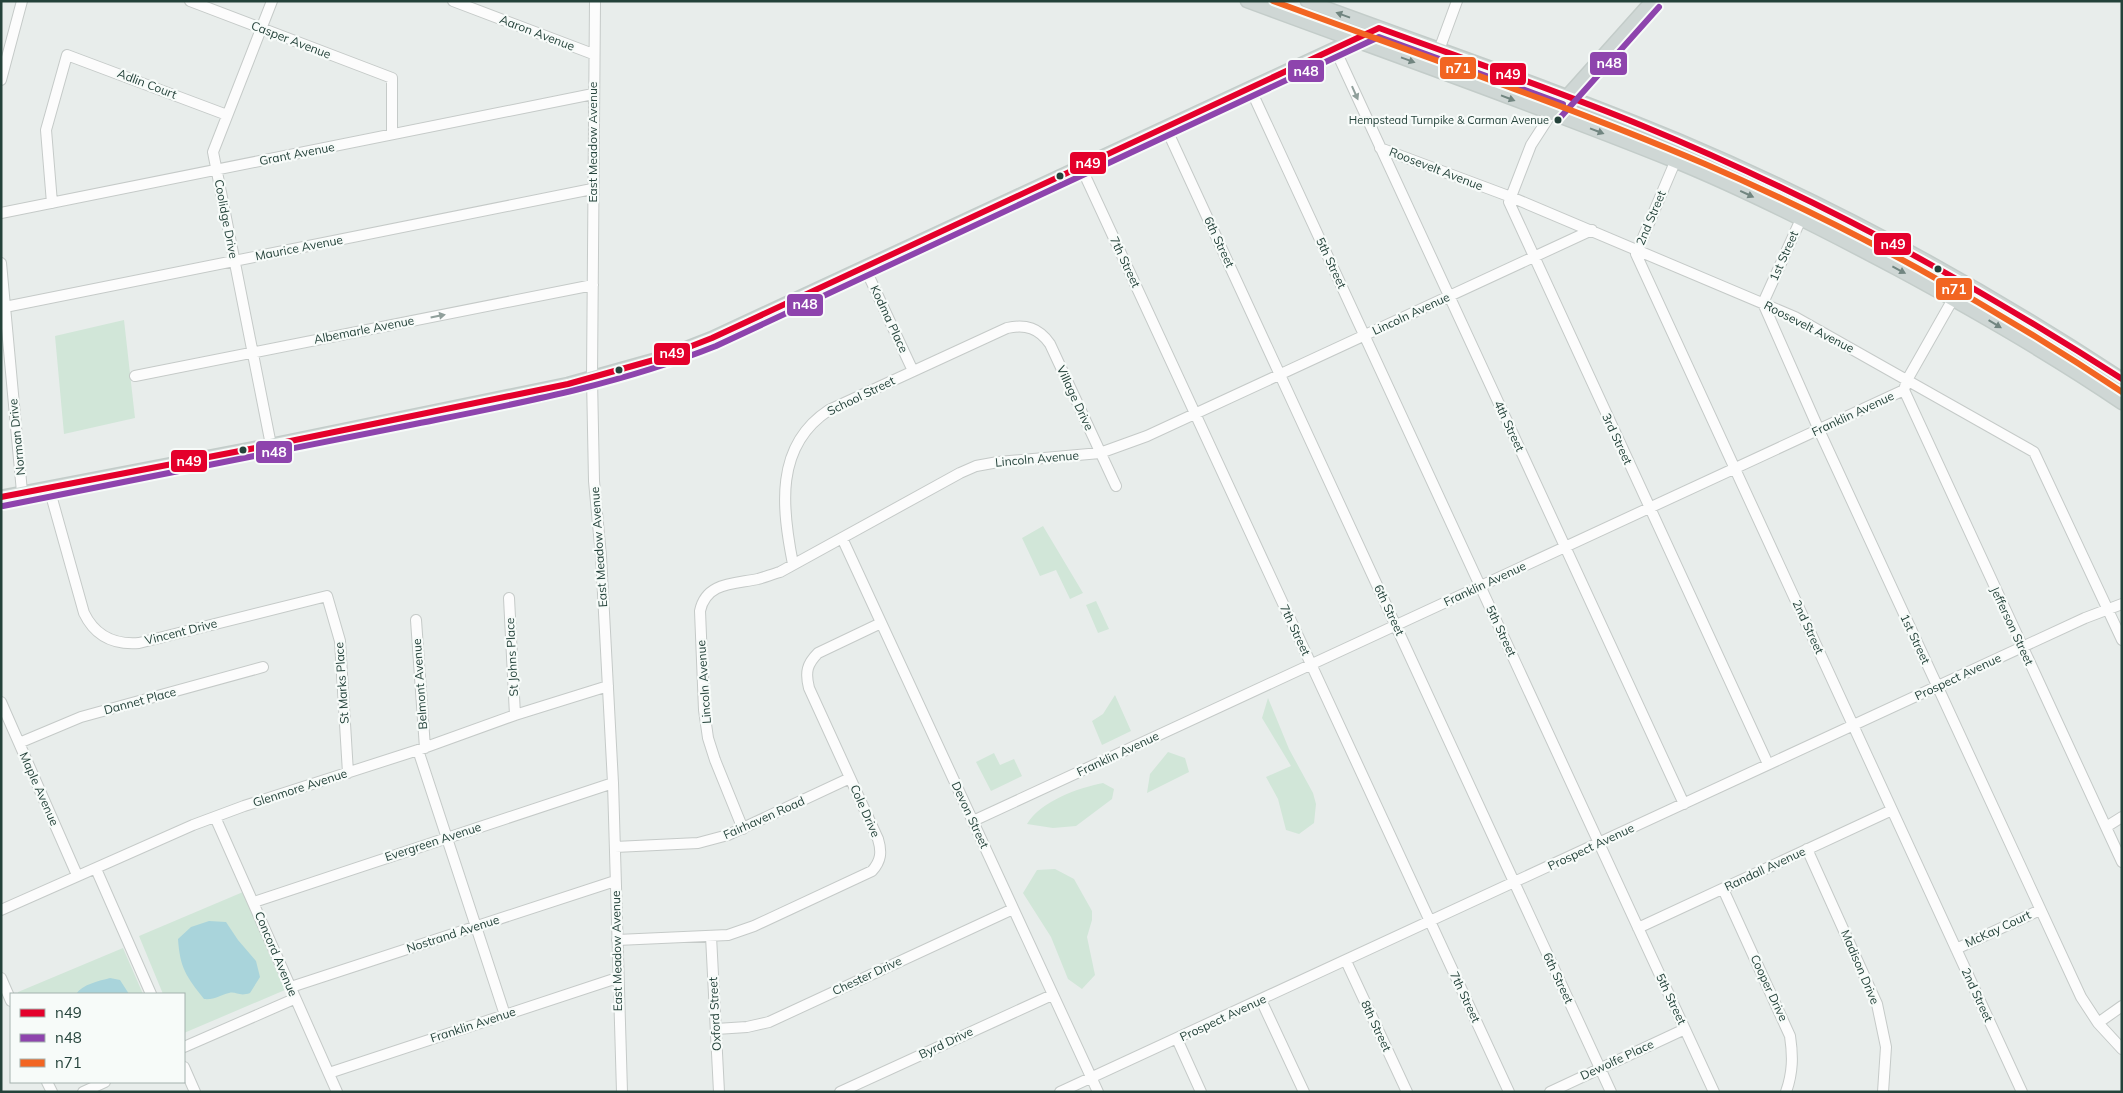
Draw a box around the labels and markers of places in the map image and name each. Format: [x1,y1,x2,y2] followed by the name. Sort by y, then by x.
[1349,113,1549,127] place label: Hempstead Turnpike & Carman Avenue
[1553,115,1563,125] marker: Hempstead Turnpike & Carman Avenue
[1055,171,1065,181] unlabelled marker
[1933,264,1943,274] unlabelled marker
[614,365,624,375] unlabelled marker
[238,445,248,455] unlabelled marker

